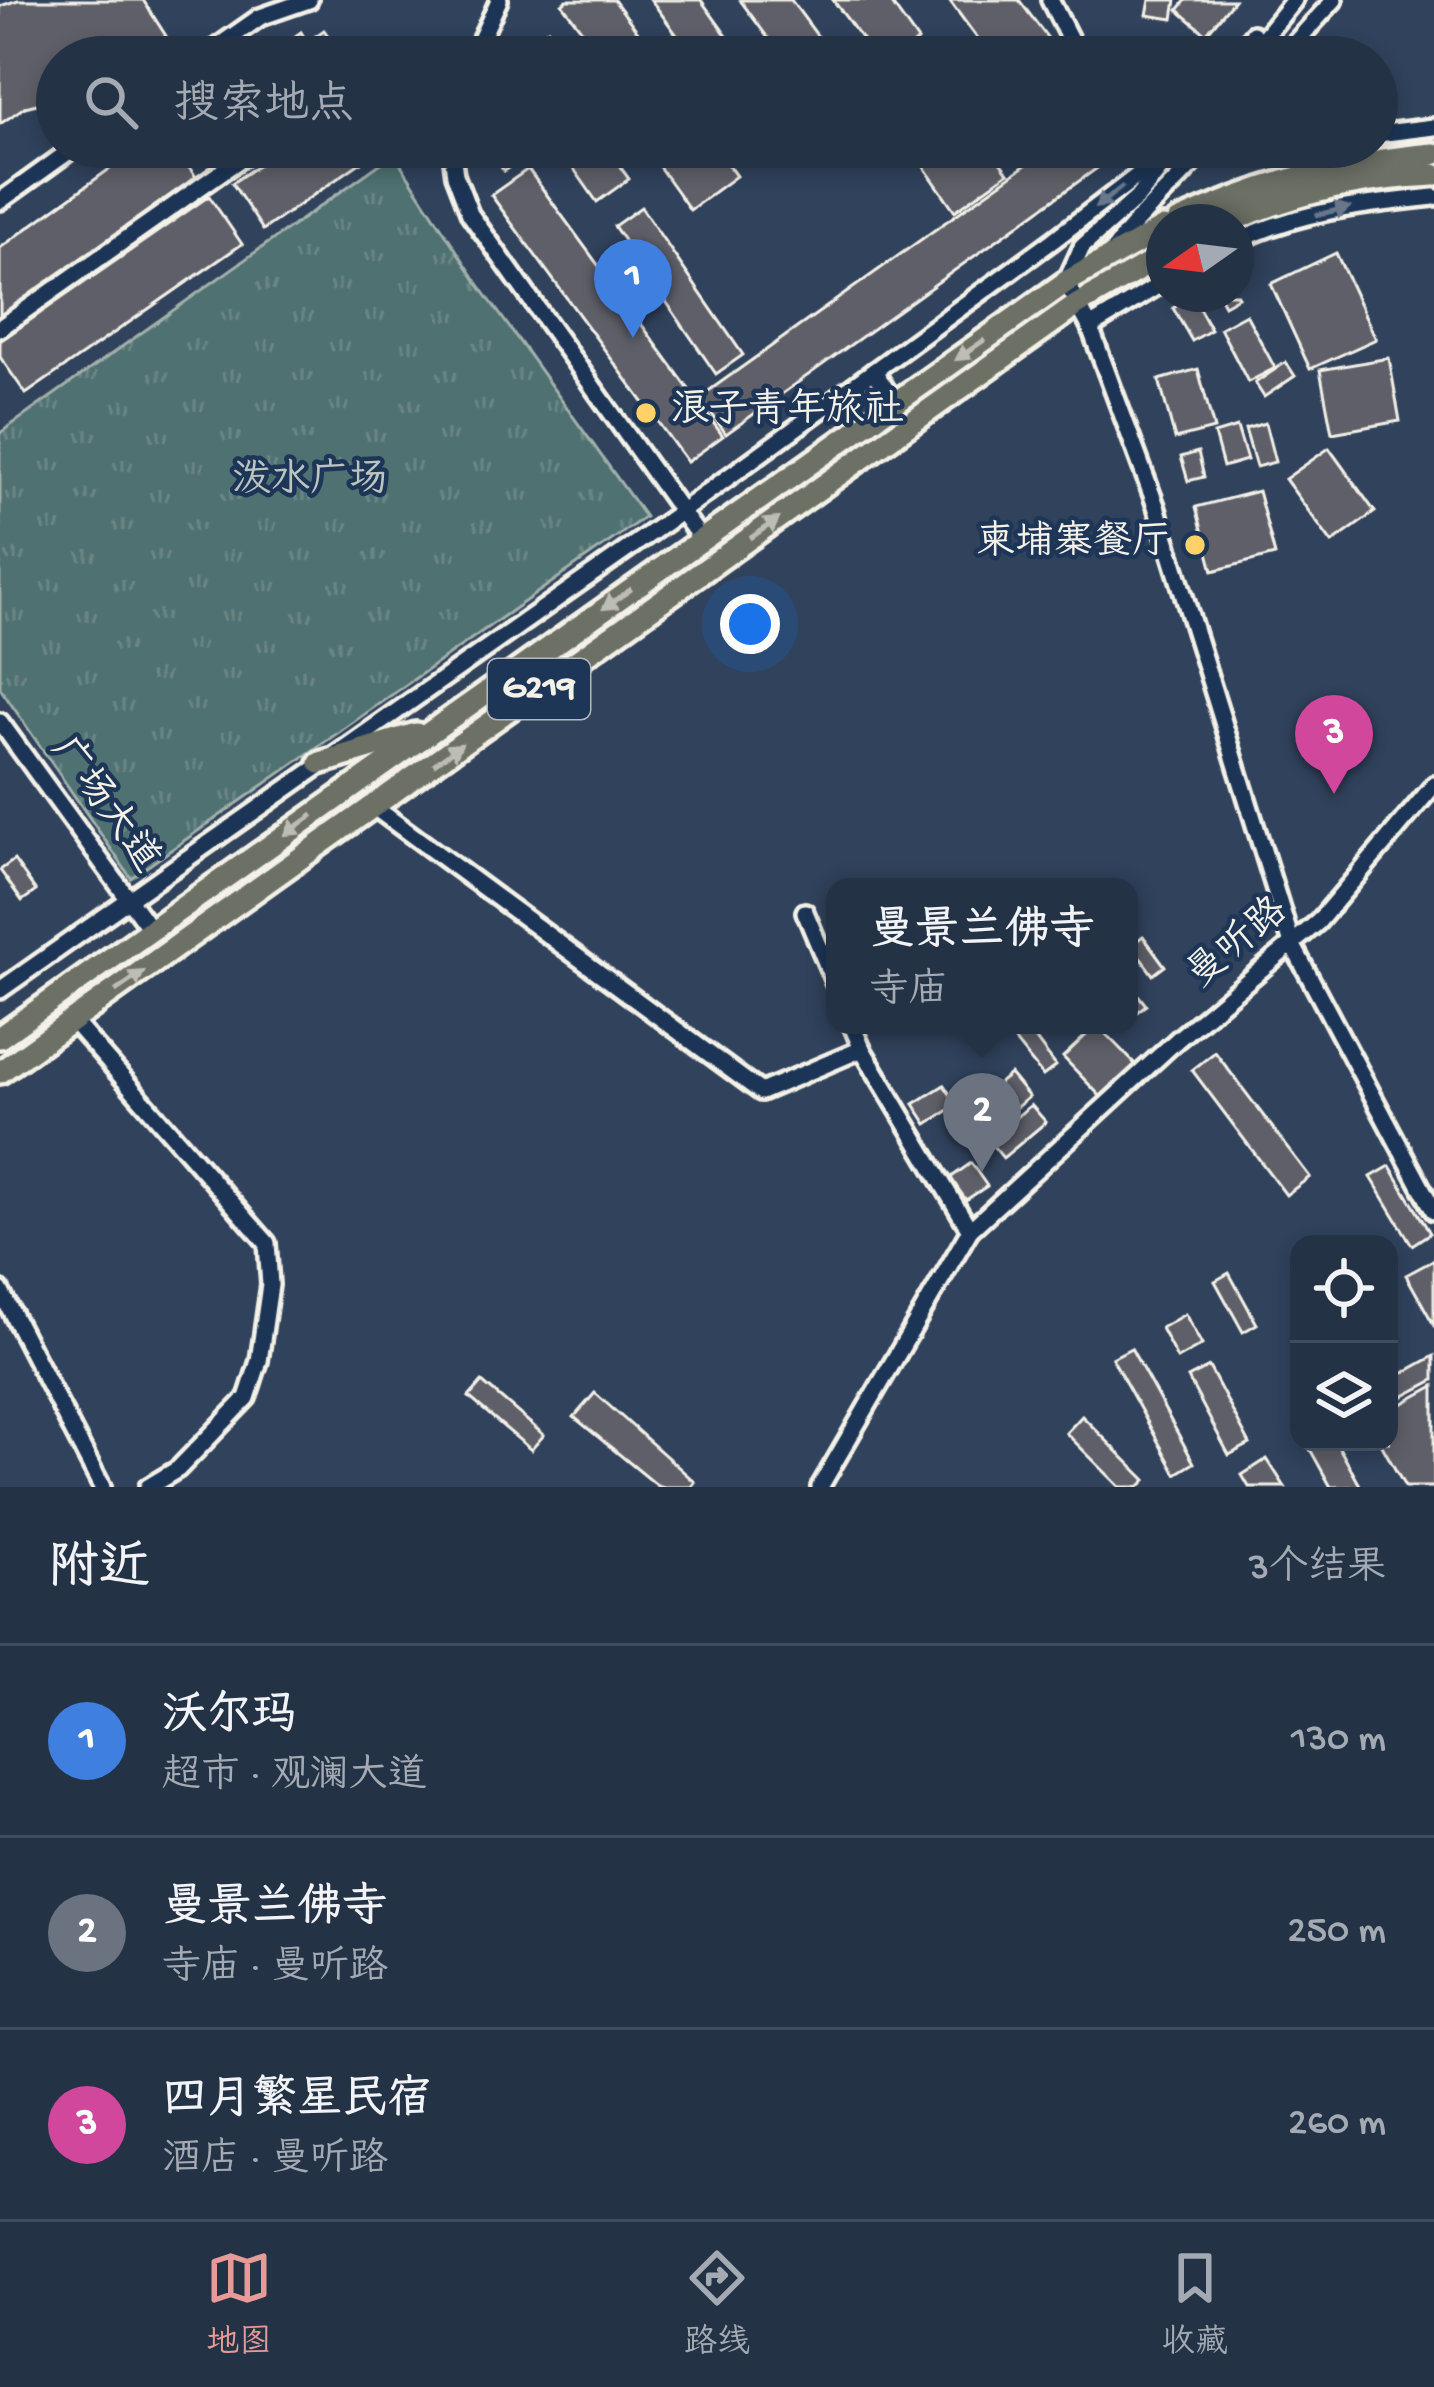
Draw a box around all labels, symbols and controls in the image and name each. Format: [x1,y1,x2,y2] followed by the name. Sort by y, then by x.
[36,36,1398,168] search box
[78,69,144,135] icon: search
[174,81,354,134] text: 搜索地点
[1093,184,1125,209] one-way arrow
[1315,200,1352,219] one-way arrow
[1146,204,1254,312] north arrow
[594,239,672,338] pin: 1
[954,338,986,361] one-way arrow
[670,388,904,436] place label: 浪子青年旅社
[633,400,659,426] marker: 浪子青年旅社
[232,458,388,506] park label: 泼水广场
[749,517,781,540] one-way arrow
[976,519,1171,568] place label: 柬埔寨餐厅
[1182,532,1208,558] marker: 柬埔寨餐厅
[601,587,633,610] one-way arrow
[720,594,780,654] your location
[488,659,590,719] road number: G219
[1295,695,1373,794] pin: 3
[39,728,169,883] street label: 广场大道
[431,743,463,767] one-way arrow
[283,812,315,836] one-way arrow
[826,878,1138,1034] popup
[1177,887,1299,1000] street label: 曼听路
[869,907,1095,960] text: 曼景兰佛寺
[114,969,146,993] one-way arrow
[869,970,948,1016] text: 寺庙
[943,1073,1021,1172] pin: 2
[1290,1235,1398,1451] map controls
[1290,1235,1398,1343] button: locate
[1290,1343,1398,1451] button: layers
[48,1542,150,1602] text: 附近
[1249,1547,1386,1593] text: 3个结果
[162,1692,297,1745] text: 沃尔玛
[79,1718,95,1764] text: 1
[1291,1718,1386,1764] text: 130 m
[162,1755,427,1801] text: 超市 · 观澜大道
[162,1884,387,1937] text: 曼景兰佛寺
[77,1910,97,1956] text: 2
[1287,1910,1386,1956] text: 250 m
[162,1947,388,1993] text: 寺庙 · 曼听路
[162,2076,432,2129] text: 四月繁星民宿
[77,2102,97,2148] text: 3
[1288,2102,1386,2148] text: 260 m
[162,2139,388,2185] text: 酒店 · 曼听路
[206,2245,272,2364] tab: 地图
[684,2245,750,2364] tab: 路线
[1162,2245,1228,2364] tab: 收藏

